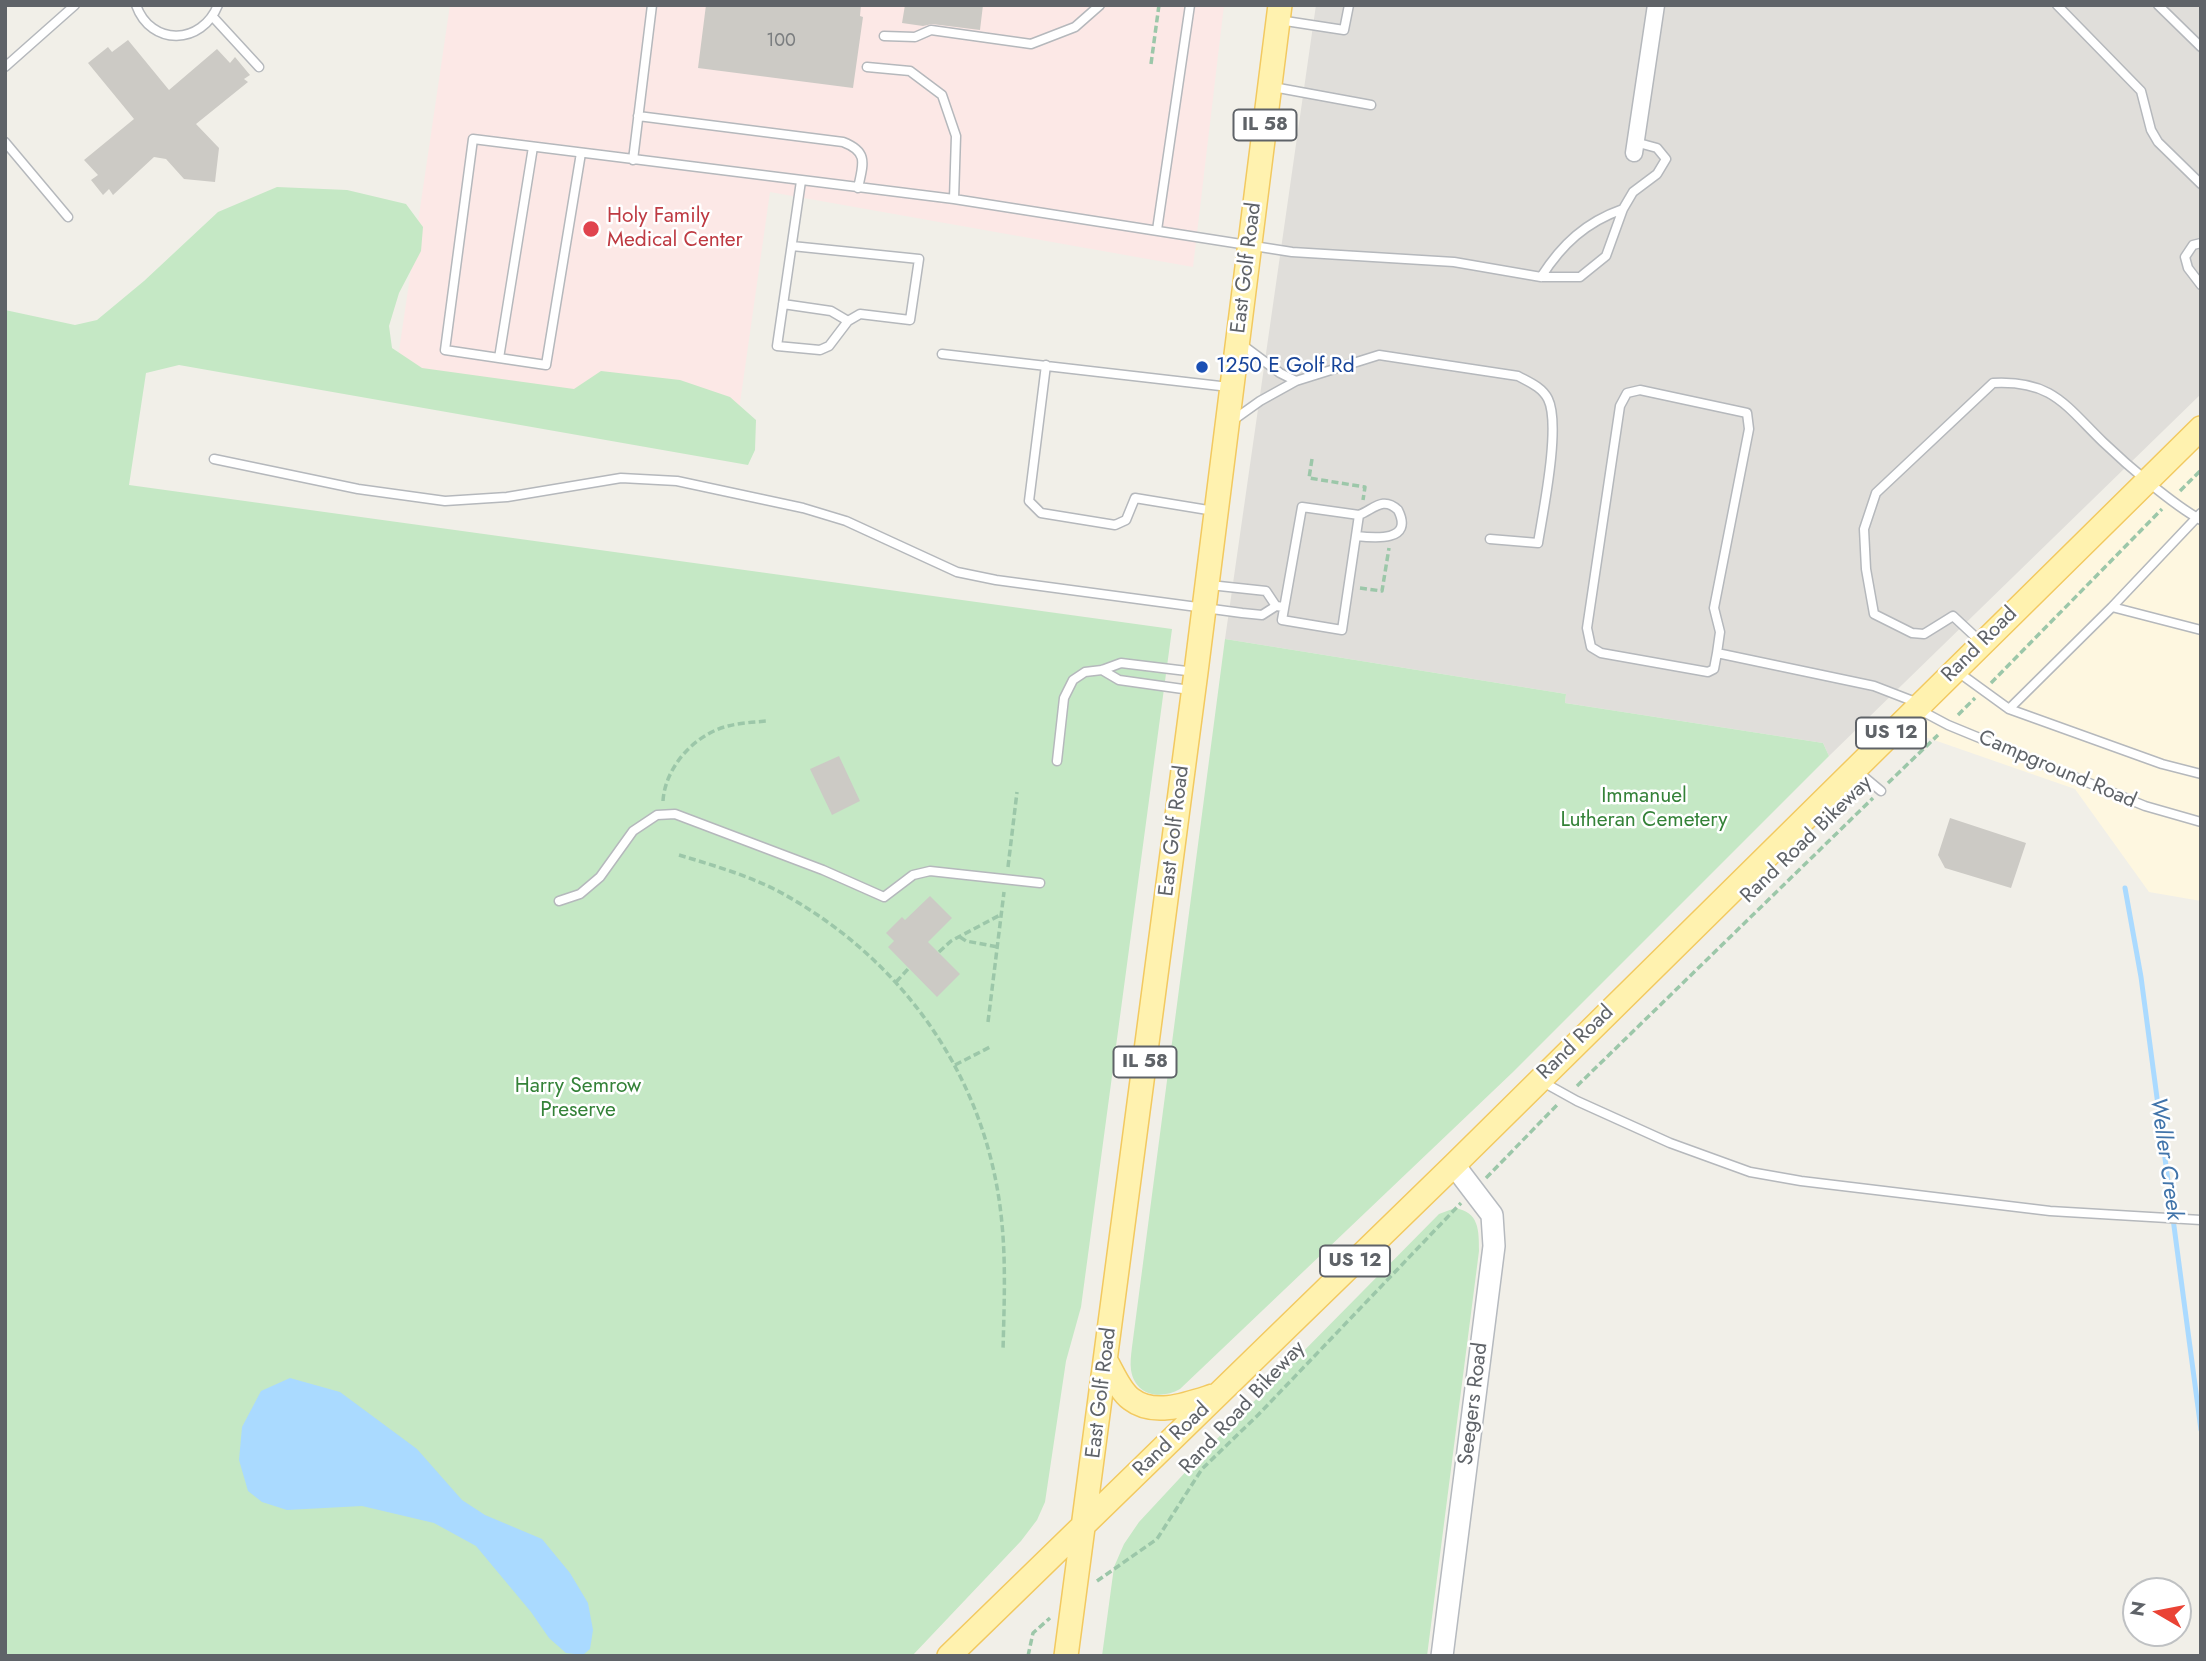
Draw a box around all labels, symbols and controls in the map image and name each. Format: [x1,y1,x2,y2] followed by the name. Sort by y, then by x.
[766,31,796,53] house number: 100
[1234,110,1296,140] road number: IL 58
[1226,201,1268,335] street label: East Golf Road
[607,204,743,254] place label: Holy Family Medical Center
[581,219,601,239] marker: Holy Family Medical Center
[1216,354,1355,380] place label: 1250 E Golf Rd
[1194,359,1210,375] marker: 1250 E Golf Rd
[1937,602,2023,688] street label: Rand Road
[1856,718,1926,748] road number: US 12
[1974,725,2140,815] street label: Campground Road
[1154,764,1196,898] street label: East Golf Road
[1736,771,1878,909] street label: Rand Road Bikeway
[1561,784,1727,834] park label: Immanuel Lutheran Cemetery
[1533,1000,1619,1086] street label: Rand Road
[1114,1046,1176,1078] road number: IL 58
[515,1074,641,1124] park label: Harry Semrow Preserve
[2143,1096,2187,1222] water label: Weller Creek
[1320,1246,1390,1276] road number: US 12
[1081,1326,1123,1460] street label: East Golf Road
[1175,1336,1311,1480] street label: Rand Road Bikeway
[1454,1341,1494,1467] street label: Seegers Road
[1129,1397,1215,1483] street label: Rand Road
[2122,1577,2192,1647] north arrow
[2123,1599,2152,1618] text: N

